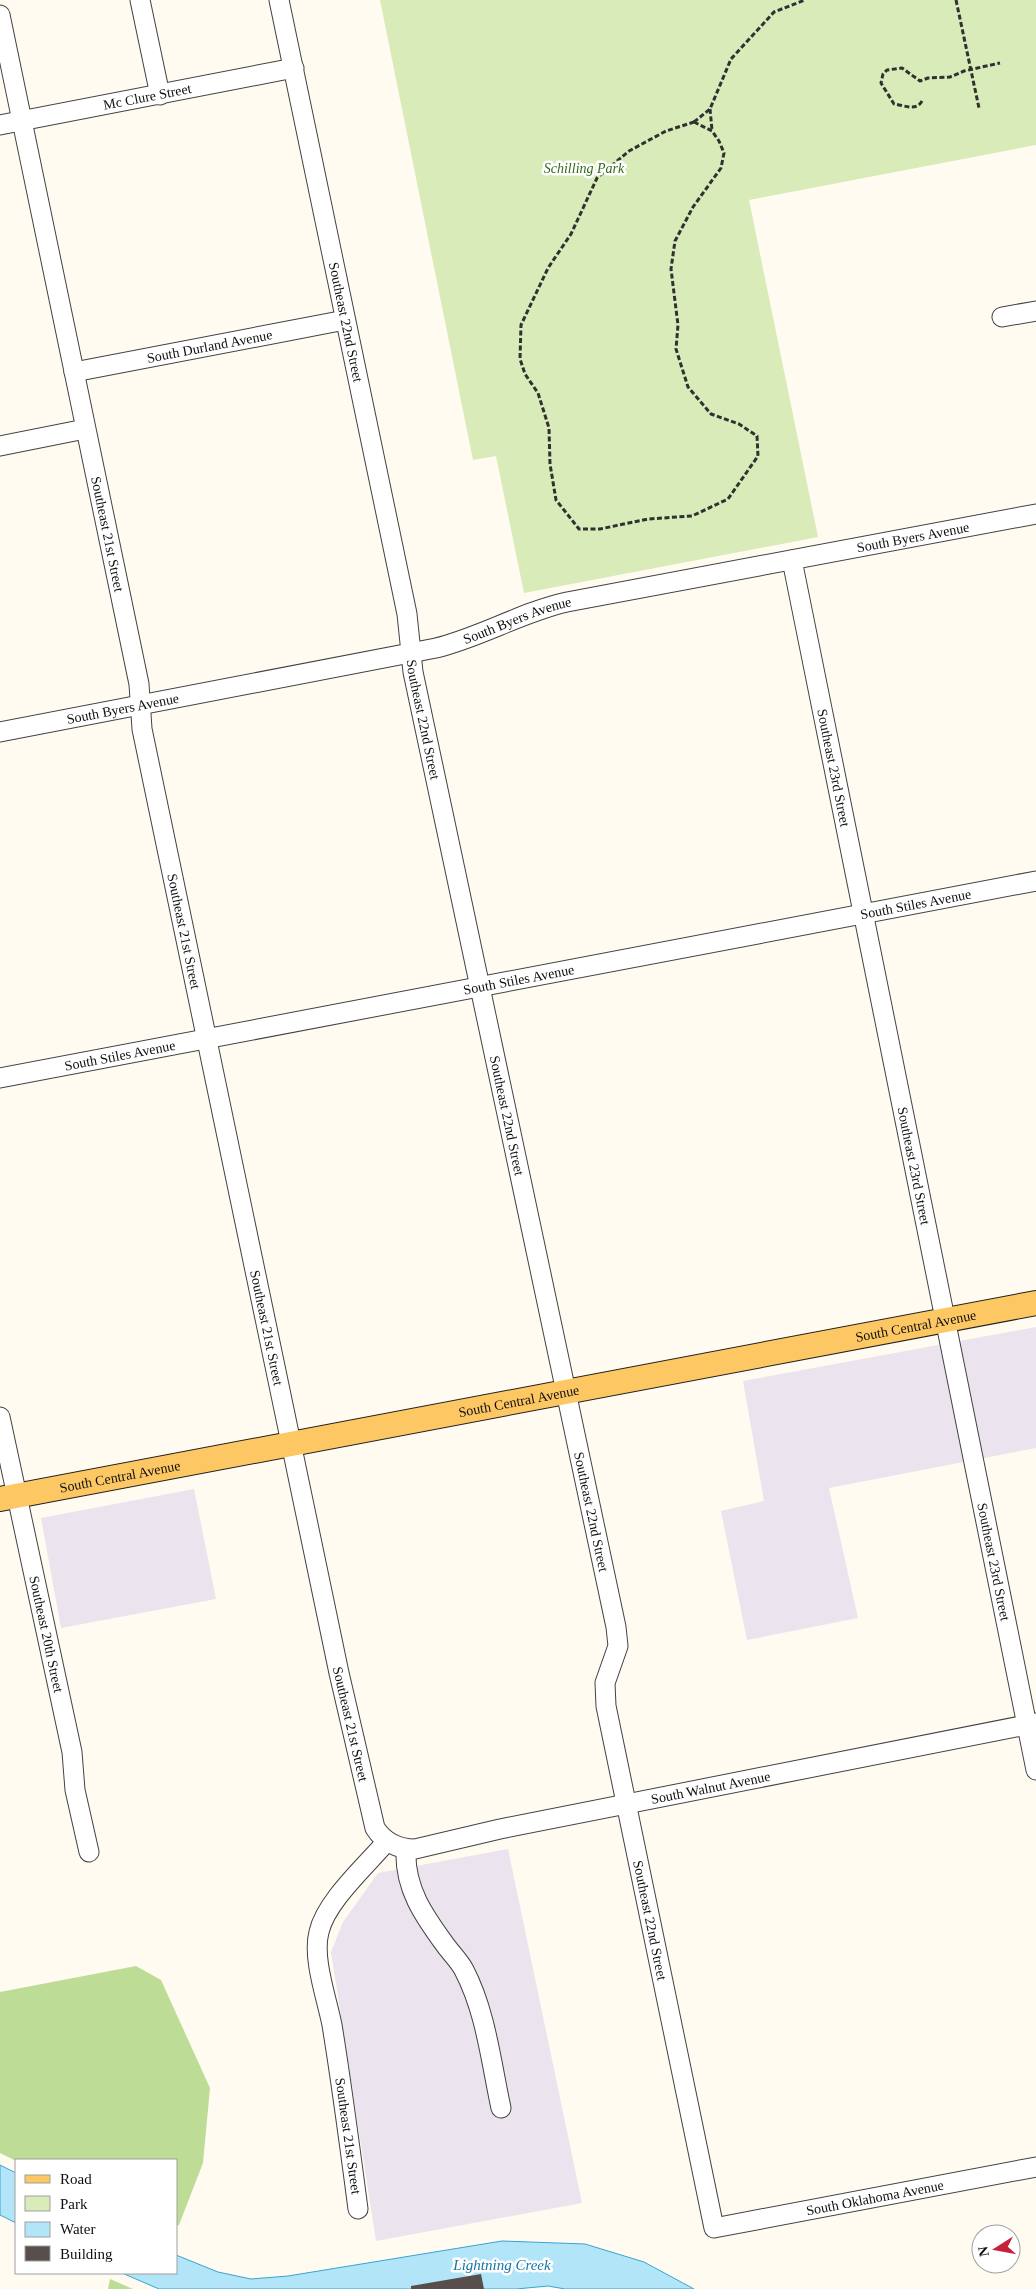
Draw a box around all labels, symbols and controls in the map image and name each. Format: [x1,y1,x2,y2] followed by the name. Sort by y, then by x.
[102,81,193,112] street label: Mc Clure Street
[544,161,625,176] park label: Schilling Park
[326,261,366,384] street label: Southeast 22nd Street
[146,327,273,365] street label: South Durland Avenue
[89,475,127,593] street label: Southeast 21st Street
[855,519,970,555] street label: South Byers Avenue
[461,594,572,647] street label: South Byers Avenue
[404,659,443,781] street label: Southeast 22nd Street
[65,690,180,727] street label: South Byers Avenue
[815,708,853,828] street label: Southeast 23rd Street
[165,872,204,990] street label: Southeast 21st Street
[859,886,972,922] street label: South Stiles Avenue
[462,961,575,997] street label: South Stiles Avenue
[63,1037,177,1073] street label: South Stiles Avenue
[487,1054,527,1177] street label: Southeast 22nd Street
[895,1106,933,1226] street label: Southeast 23rd Street
[248,1269,286,1387] street label: Southeast 21st Street
[854,1307,977,1345] street label: South Central Avenue
[457,1382,580,1420] street label: South Central Avenue
[571,1450,612,1573] street label: Southeast 22nd Street
[58,1458,182,1495] street label: South Central Avenue
[975,1502,1013,1622] street label: Southeast 23rd Street
[27,1574,67,1694] street label: Southeast 20th Street
[330,1665,371,1783] street label: Southeast 21st Street
[650,1768,772,1806] street label: South Walnut Avenue
[631,1859,670,1982] street label: Southeast 22nd Street
[332,2077,364,2195] street label: Southeast 21st Street
[15,2159,178,2274] legend
[60,2171,92,2187] text: Road
[805,2177,945,2218] street label: South Oklahoma Avenue
[60,2196,88,2212] text: Park
[60,2221,95,2237] text: Water
[971,2224,1021,2274] north arrow
[975,2245,992,2258] text: N
[60,2246,113,2262] text: Building
[452,2257,551,2273] water label: Lightning Creek

